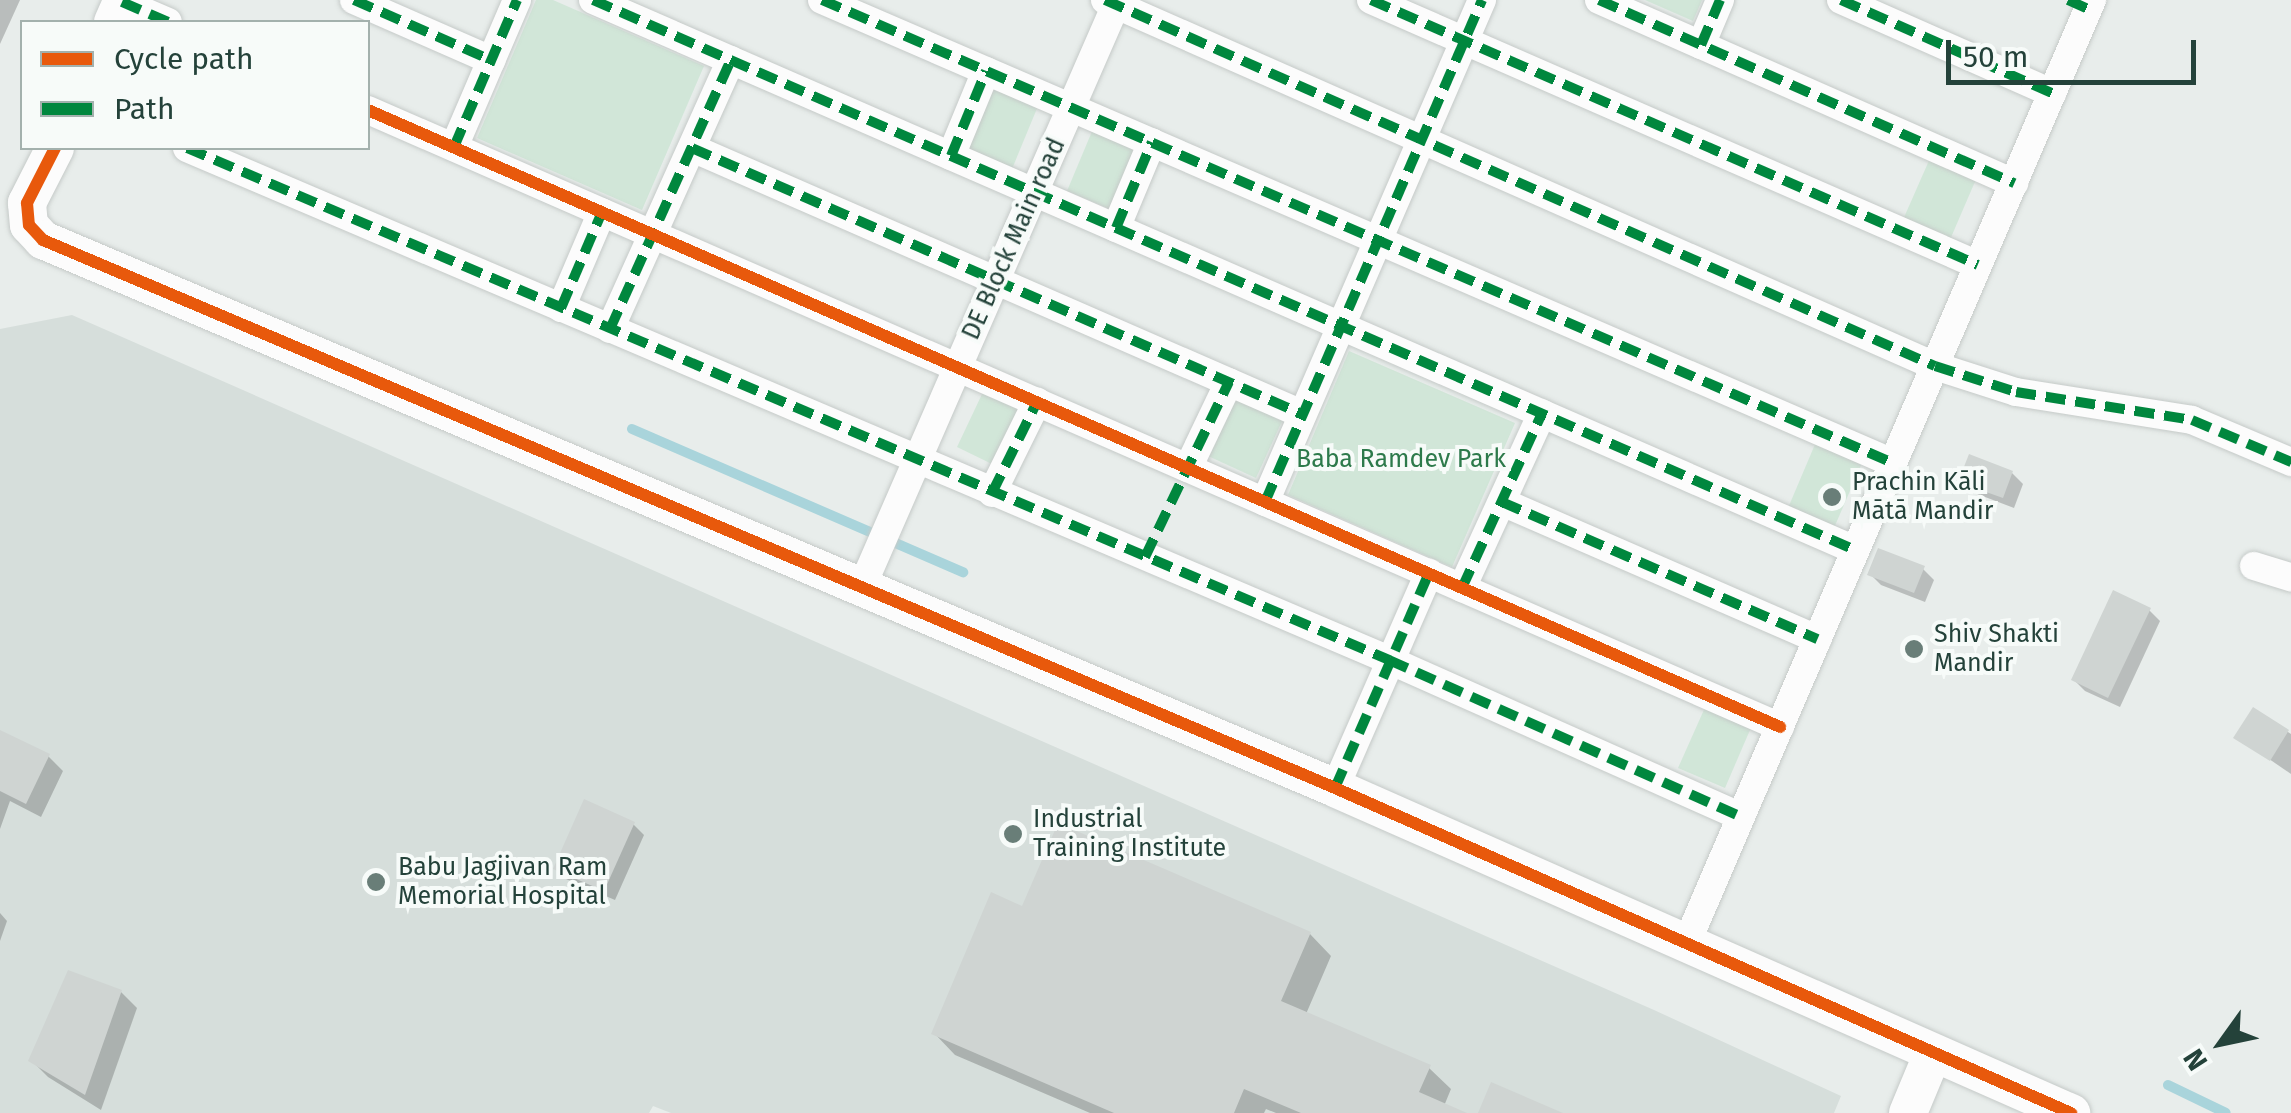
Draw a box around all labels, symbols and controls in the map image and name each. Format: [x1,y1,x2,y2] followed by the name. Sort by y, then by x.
[20,20,370,150] legend
[1951,20,2201,82] scale bar
[1963,39,2028,75] text: 50 m
[114,41,253,77] text: Cycle path
[114,91,175,127] text: Path
[956,133,1072,345] street label: DE Block Main road
[1296,444,1506,474] park label: Baba Ramdev Park
[1852,468,1993,527] place label: Prachin Kāli Mātā Mandir
[1821,486,1843,508] marker: Prachin Kāli Mātā Mandir
[1934,620,2059,679] place label: Shiv Shakti Mandir
[1903,638,1925,660] marker: Shiv Shakti Mandir
[1033,805,1226,864] place label: Industrial Training Institute
[1002,823,1024,845] marker: Industrial Training Institute
[398,853,608,912] place label: Babu Jagjivan Ram Memorial Hospital
[363,869,389,895] marker: Babu Jagjivan Ram Memorial Hospital
[2171,993,2271,1093] north arrow
[2177,1043,2214,1076] text: N

